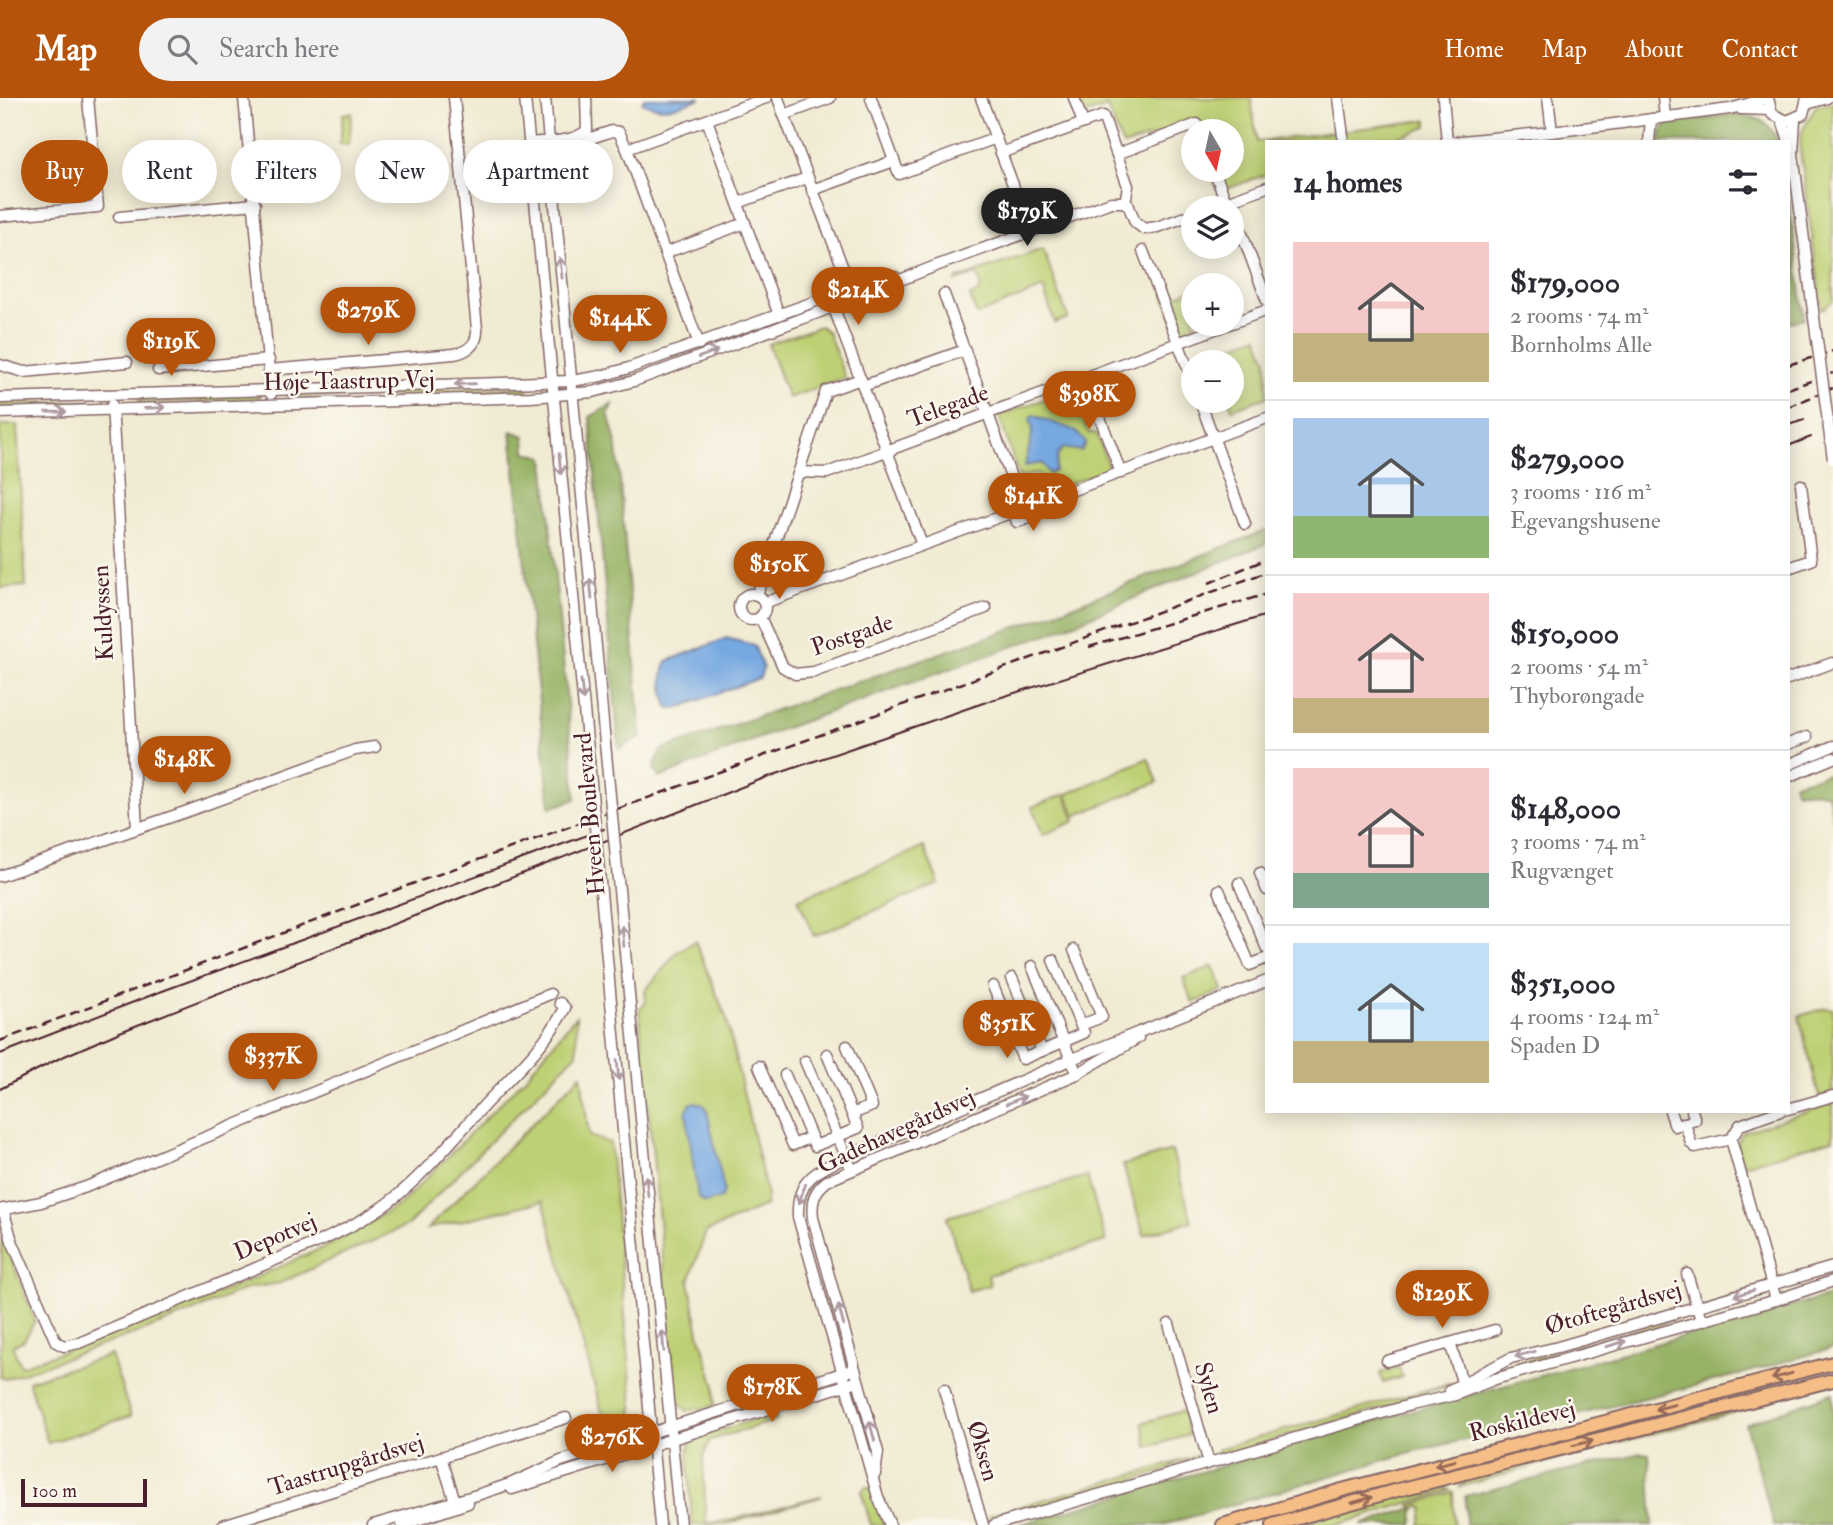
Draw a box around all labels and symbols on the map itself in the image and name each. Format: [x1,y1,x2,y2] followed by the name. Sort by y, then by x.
[1181,119,1244,182] north arrow
[978,188,1076,248] pin: $179K
[554,257,567,280] one-way arrow
[809,268,907,327] pin: $214K
[319,288,417,347] pin: $279K
[571,296,669,355] pin: $144K
[122,318,220,378] pin: $119K
[697,346,719,359] one-way arrow
[263,364,435,398] street label: Høje Taastrup Vej
[1040,372,1138,431] pin: $398K
[903,377,993,435] street label: Telegade
[453,378,476,391] one-way arrow
[143,402,166,415] one-way arrow
[45,405,68,418] one-way arrow
[553,452,566,475] one-way arrow
[984,474,1082,533] pin: $141K
[730,542,828,601] pin: $150K
[85,564,121,662] street label: Kuldyssen
[584,578,597,601] one-way arrow
[807,607,897,663] street label: Postgade
[576,679,589,701] one-way arrow
[567,731,613,897] street label: Hveen Boulevard
[135,736,233,796] pin: $148K
[616,926,629,948] one-way arrow
[958,1000,1056,1060] pin: $351K
[224,1034,322,1093] pin: $337K
[611,1058,624,1081] one-way arrow
[812,1081,980,1181] street label: Gadehavegårdsvej
[1005,1093,1026,1106] one-way arrow
[641,1175,654,1198] one-way arrow
[794,1183,807,1205] one-way arrow
[229,1206,321,1268] street label: Depotvej
[1393,1270,1491,1330] pin: $129K
[1541,1274,1685,1342] street label: Øtoftegårdsvej
[1733,1287,1756,1300] one-way arrow
[834,1305,847,1327] one-way arrow
[656,1330,669,1353] one-way arrow
[1605,1337,1627,1350] one-way arrow
[1514,1348,1537,1361] one-way arrow
[1187,1359,1231,1417] street label: Sylen
[723,1364,821,1424] pin: $178K
[1771,1370,1794,1383] one-way arrow
[1466,1393,1578,1449] street label: Roskildevej
[1654,1401,1677,1414] one-way arrow
[563,1414,661,1474] pin: $276K
[960,1417,1006,1485] street label: Øksen
[865,1420,878,1443] one-way arrow
[265,1427,427,1503] street label: Taastrupgårdsvej
[1571,1436,1594,1449] one-way arrow
[1434,1457,1457,1470] one-way arrow
[21,1476,147,1508] scale bar
[1351,1492,1373,1505] one-way arrow

